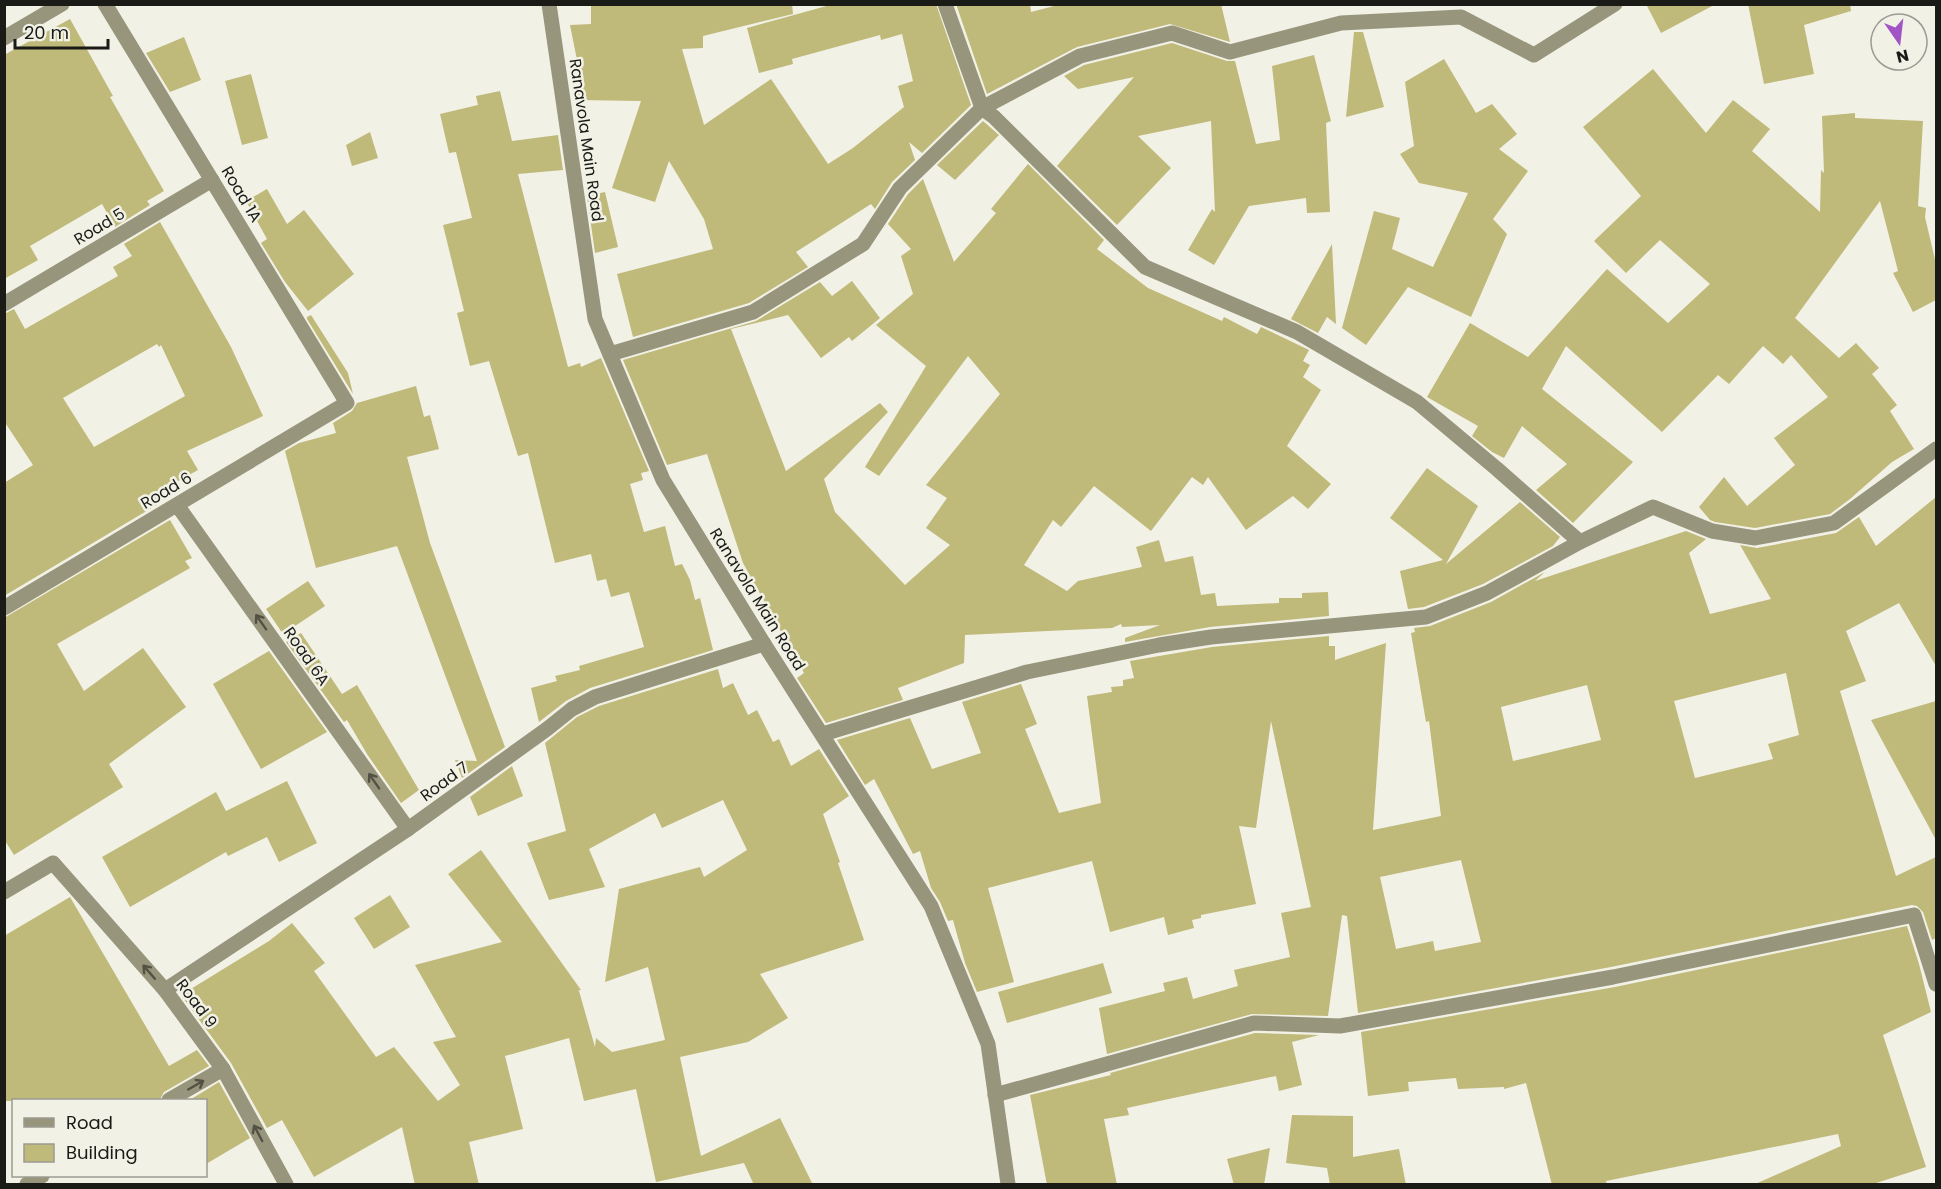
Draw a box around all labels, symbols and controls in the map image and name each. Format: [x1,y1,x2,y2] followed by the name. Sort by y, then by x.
[15,12,108,50] scale bar
[1869,12,1929,72] north arrow
[24,20,69,45] text: 20 m
[1894,43,1911,69] text: N
[564,57,609,223] street label: Ranavola Main Road
[216,162,267,227] street label: Road 1A
[69,202,129,251] street label: Road 5
[136,466,196,515] street label: Road 6
[704,523,811,675] street label: Ranavola Main Road
[255,615,267,631] one-way arrow
[278,622,335,690] street label: Road 6A
[415,756,473,807] street label: Road 7
[368,774,380,790] one-way arrow
[142,965,156,980] one-way arrow
[171,974,223,1033] street label: Road 9
[187,1078,204,1090] one-way arrow
[12,1099,207,1177] legend
[66,1110,113,1135] text: Road
[252,1125,264,1142] one-way arrow
[66,1140,138,1165] text: Building

